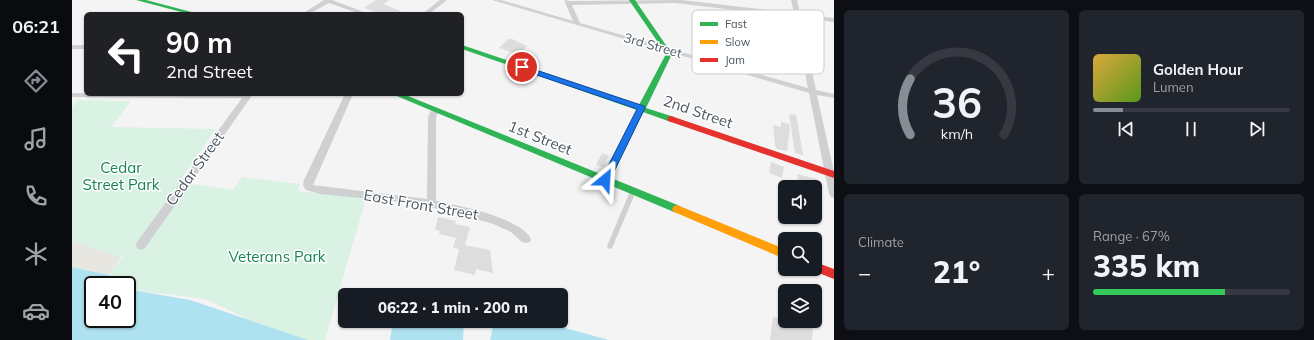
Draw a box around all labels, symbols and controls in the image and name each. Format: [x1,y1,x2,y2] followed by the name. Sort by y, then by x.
[692,10,824,74] legend
[12,15,60,38] text: 06:21
[725,17,747,31] text: Fast
[166,25,232,60] text: 90 m
[100,28,152,80] icon: left
[622,29,684,61] street label: 3rd Street
[725,35,751,49] text: Slow
[505,50,539,84] pin
[725,53,745,67] text: Jam
[511,56,533,78] icon: arrive
[166,60,253,83] text: 2nd Street
[1153,60,1243,79] text: Golden Hour
[22,67,50,95] icon: directions
[932,76,981,128] text: 36
[1153,79,1194,95] text: Lumen
[661,91,735,132] street label: 2nd Street
[506,116,575,159] street label: 1st Street
[1115,118,1137,140] icon: previous
[1180,118,1202,140] icon: pause
[1246,118,1268,140] icon: next
[940,124,973,142] text: km/h
[22,125,50,153] icon: music
[161,128,228,209] street label: Cedar Street
[83,158,160,194] park label: Cedar Street Park
[584,159,626,201] position arrow
[778,180,822,328] map controls
[778,180,822,224] button: sound
[22,182,50,210] icon: phone
[362,185,480,224] street label: East Front Street
[1093,228,1170,244] text: Range · 67%
[778,232,822,276] button: search
[858,234,904,250] text: Climate
[22,240,50,268] icon: climate
[228,247,326,266] park label: Veterans Park
[1093,247,1200,285] text: 335 km
[933,253,980,291] text: 21°
[858,259,871,287] text: −
[1042,259,1055,287] text: +
[84,276,136,328] speed limit sign: 40
[778,284,822,328] button: layers
[22,297,50,325] icon: car
[378,298,528,317] text: 06:22 · 1 min · 200 m

